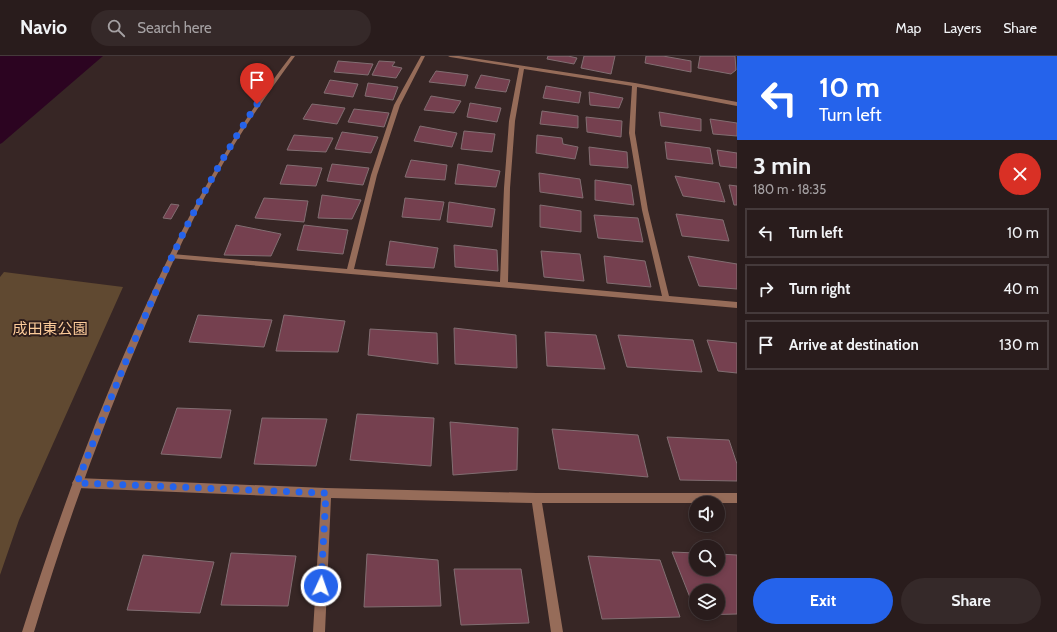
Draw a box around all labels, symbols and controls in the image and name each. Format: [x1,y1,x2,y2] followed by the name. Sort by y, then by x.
[91,10,371,46] search box
[20,16,67,39] text: Navio
[105,17,127,39] icon: search
[137,19,212,37] text: Search here
[896,19,921,37] text: Map
[943,19,981,37] text: Layers
[1003,19,1037,37] text: Share
[240,63,274,104] pin
[246,69,268,91] icon: arrive
[819,70,880,104] text: 10 m
[753,72,805,124] icon: left
[819,104,882,126] text: Turn left
[753,151,811,180] text: 3 min
[999,153,1041,195] button: close
[753,181,826,197] text: 180 m · 18:35
[755,222,777,244] icon: left
[789,224,843,242] text: Turn left
[1007,224,1039,242] text: 10 m
[755,278,777,300] icon: right
[789,280,850,298] text: Turn right
[1003,280,1039,298] text: 40 m
[12,320,88,338] park label: 成田東公園
[755,334,777,356] icon: arrive
[789,336,919,354] text: Arrive at destination
[999,336,1039,354] text: 130 m
[689,496,725,620] map controls
[689,496,725,532] button: sound
[689,540,725,576] button: search
[300,565,342,607] position arrow
[753,578,893,624] button: Exit
[901,578,1041,624] button: Share
[689,584,725,620] button: layers

